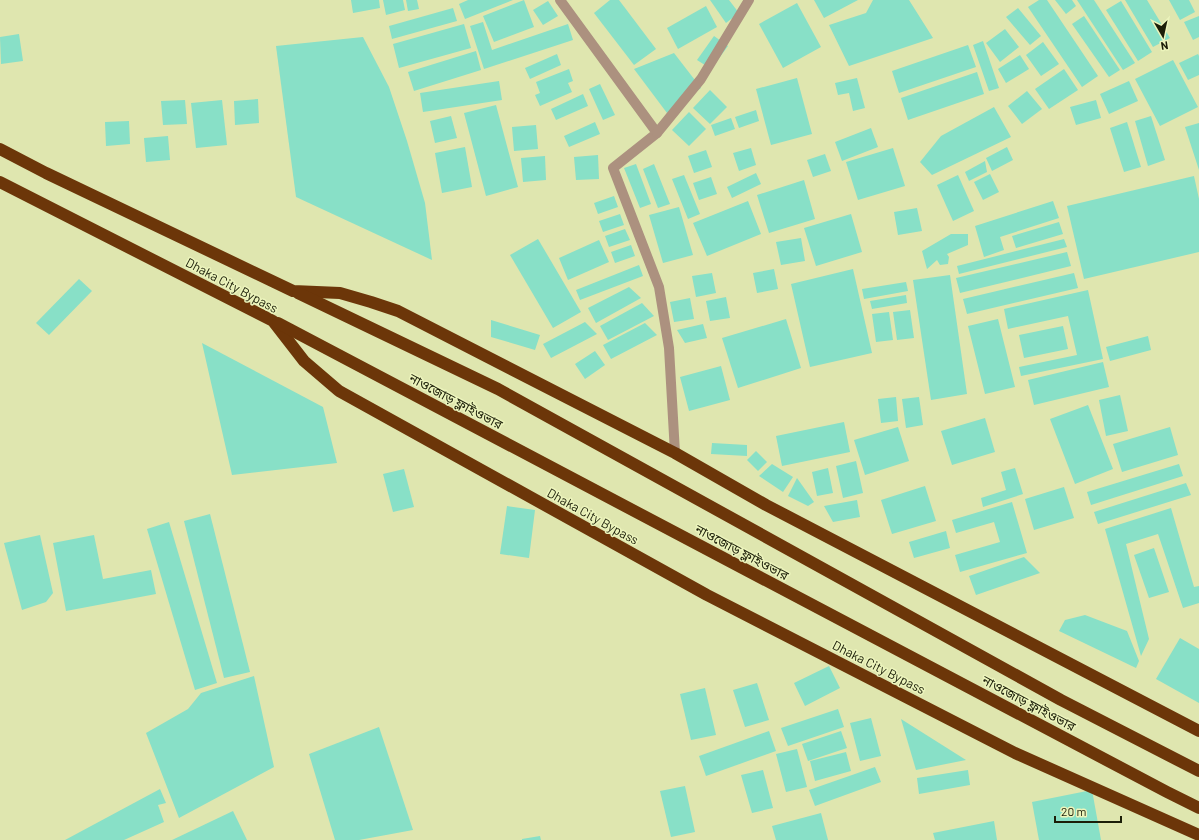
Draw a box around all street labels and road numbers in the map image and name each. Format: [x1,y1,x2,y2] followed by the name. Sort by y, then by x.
[183,254,281,316] street label: Dhaka City Bypass
[406,369,506,432] street label: নাওজোড় ফ্লাইওভার
[544,484,642,548] street label: Dhaka City Bypass
[692,520,792,583] street label: নাওজোড় ফ্লাইওভার
[830,637,928,697] street label: Dhaka City Bypass
[979,671,1079,734] street label: নাওজোড় ফ্লাইওভার

